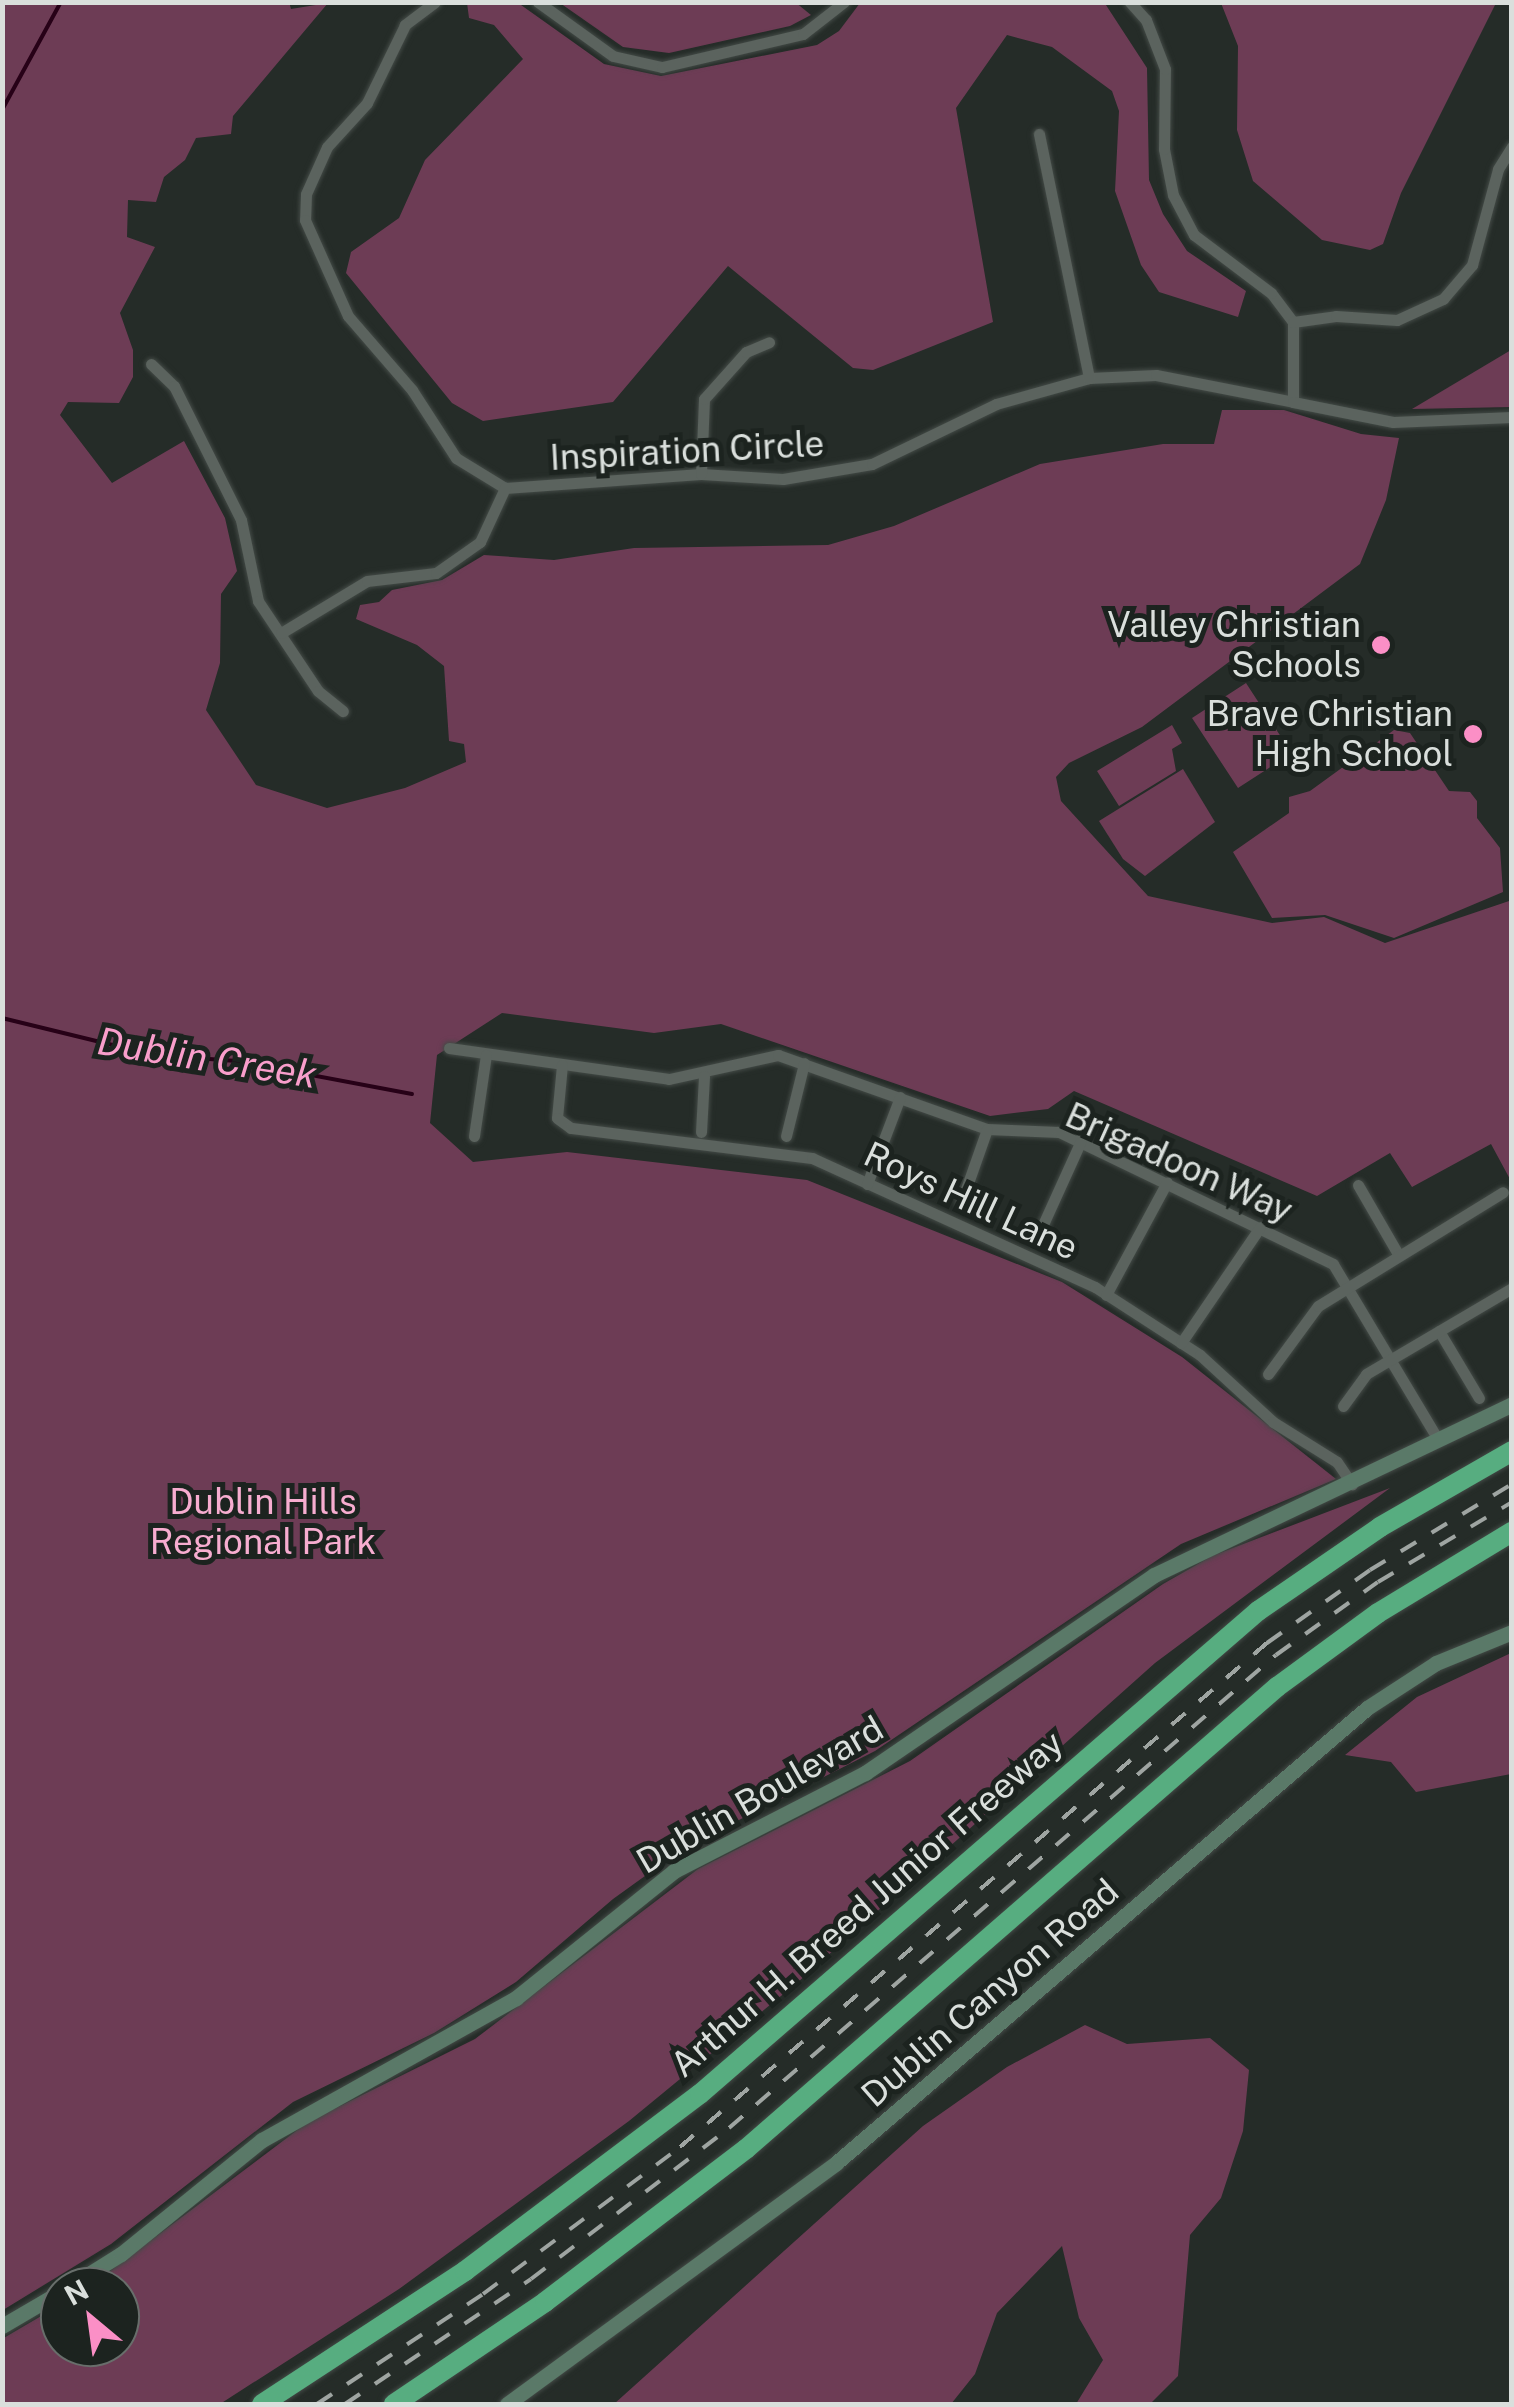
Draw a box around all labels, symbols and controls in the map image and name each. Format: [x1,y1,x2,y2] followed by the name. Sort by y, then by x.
[549,423,825,479] street label: Inspiration Circle
[1107,604,1361,686] place label: Valley Christian Schools
[1370,634,1392,656] marker: Valley Christian Schools
[1206,693,1453,775] place label: Brave Christian High School
[1462,723,1484,745] marker: Brave Christian High School
[94,1018,320,1098] water label: Dublin Creek
[1059,1094,1299,1232] street label: Brigadoon Way
[857,1133,1085,1269] street label: Roys Hill Lane
[150,1481,376,1563] park label: Dublin Hills Regional Park
[629,1707,891,1883] street label: Dublin Boulevard
[662,1722,1072,2086] street label: Arthur H. Breed Junior Freeway
[853,1870,1127,2116] street label: Dublin Canyon Road
[40,2267,140,2367] north arrow
[59,2272,94,2312] text: N

